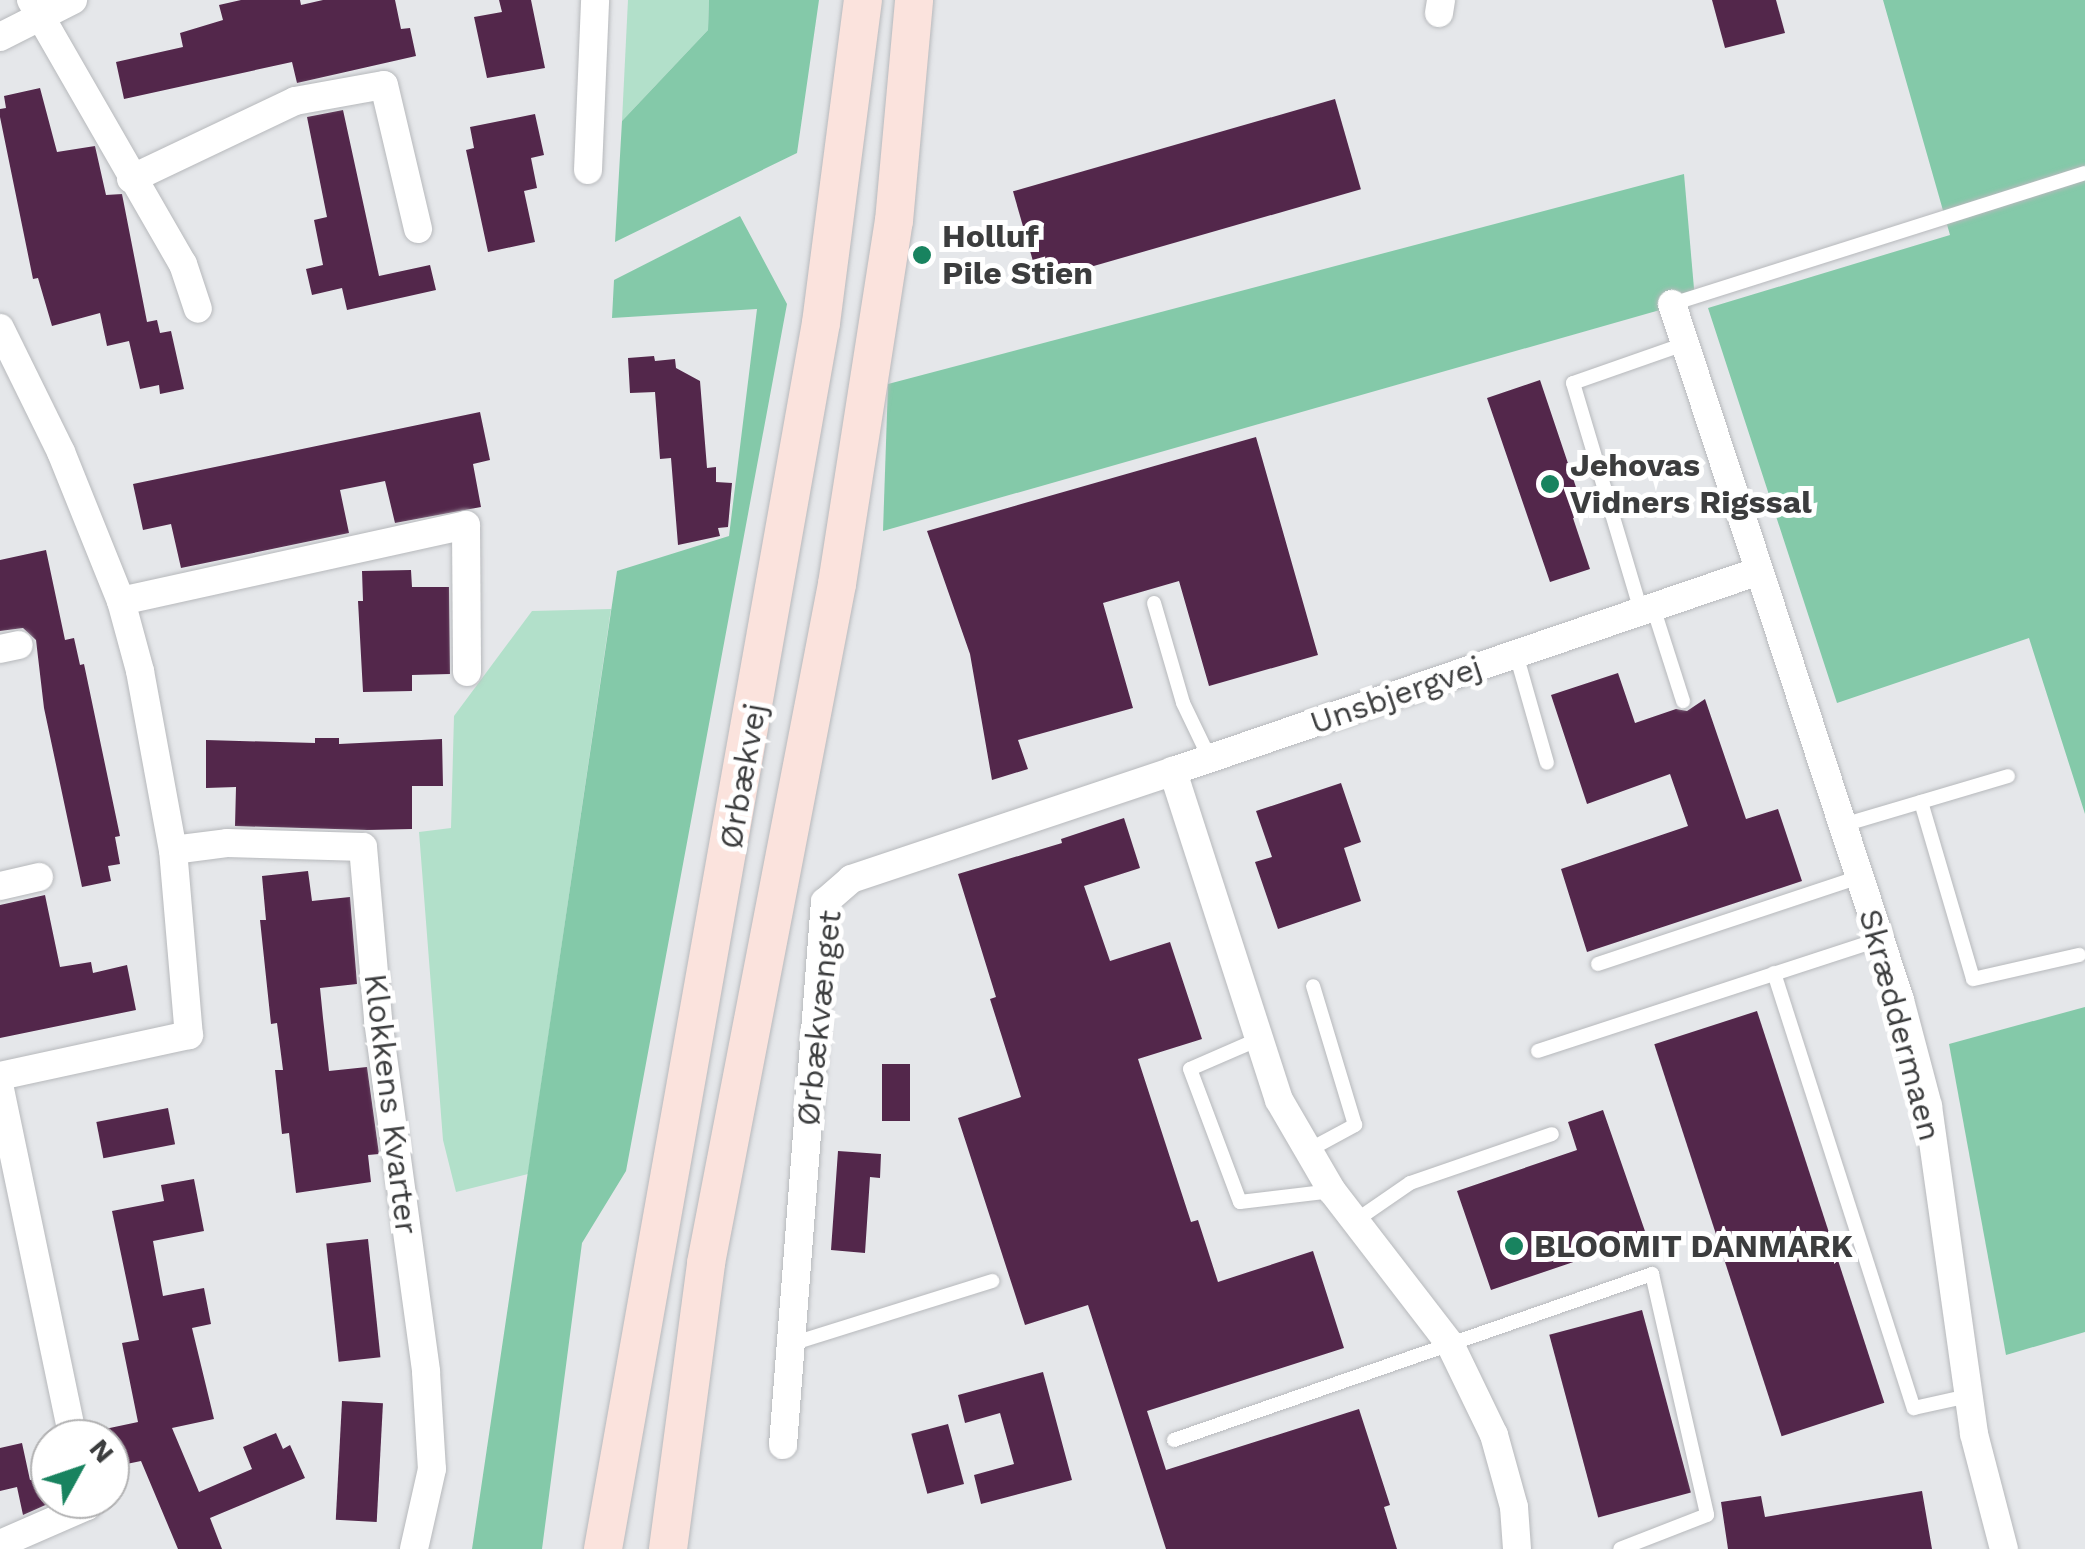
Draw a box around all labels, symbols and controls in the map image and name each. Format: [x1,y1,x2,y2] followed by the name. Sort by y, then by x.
[942,218,1093,293] place label: Holluf Pile Stien
[911,244,933,266] marker: Holluf Pile Stien
[1570,447,1812,522] place label: Jehovas Vidners Rigssal
[1539,473,1561,495] marker: Jehovas Vidners Rigssal
[1305,648,1487,742] street label: Unsbjergvej
[711,700,775,852] street label: Ørbækvej
[1851,905,1949,1145] street label: Skræddermaen
[789,908,849,1128] street label: Ørbækvænget
[356,971,426,1237] street label: Klokkens Kvarter
[1534,1227,1854,1265] place label: BLOOMIT DANMARK
[1503,1235,1525,1257] marker: BLOOMIT DANMARK
[30,1419,130,1519] north arrow
[83,1432,121,1469] text: N

